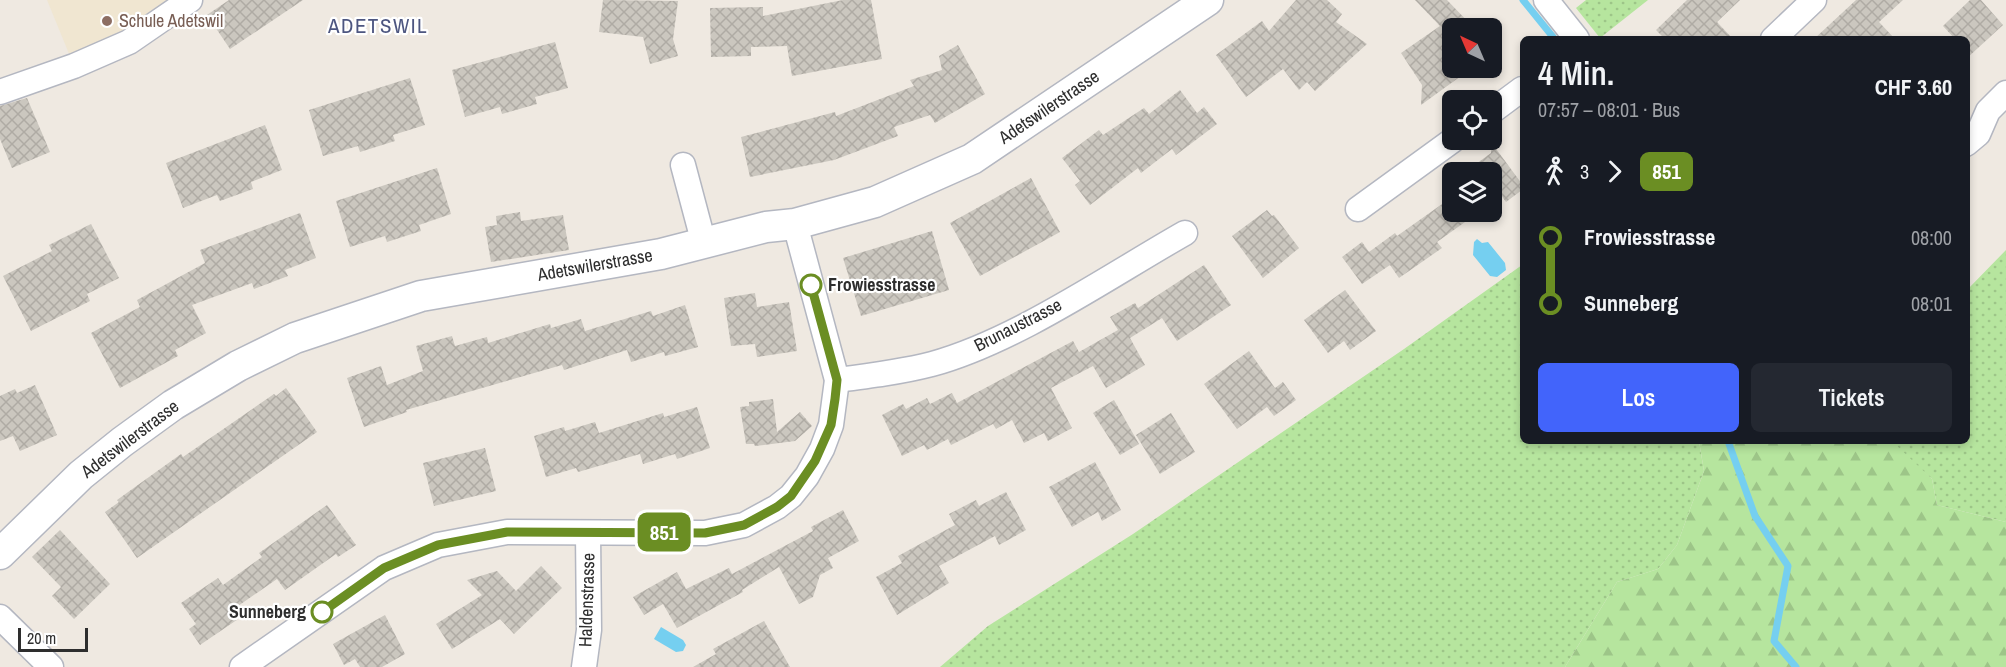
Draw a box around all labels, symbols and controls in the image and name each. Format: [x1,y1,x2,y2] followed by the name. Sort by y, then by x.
[119,8,223,33] place label: Schule Adetswil
[327,11,428,40] district label: ADETSWIL
[100,14,114,28] marker: Schule Adetswil
[1442,18,1502,78] north arrow
[1442,18,1502,222] map controls
[1538,51,1614,95] text: 4 Min.
[993,64,1104,150] street label: Adetswilerstrasse
[1875,72,1952,102] text: CHF 3.60
[1442,90,1502,150] button: locate
[1538,96,1680,123] text: 07:57 – 08:01 · Bus
[1538,155,1571,188] icon: walk
[1598,155,1631,188] icon: forward
[1652,157,1681,186] text: 851
[1580,158,1589,185] text: 3
[1442,162,1502,222] button: layers
[1584,222,1715,252] text: Frowiesstrasse
[1911,224,1952,251] text: 08:00
[534,242,654,287] street label: Adetswilerstrasse
[828,272,935,297] place label: Frowiesstrasse
[800,274,822,296] marker: Frowiesstrasse
[1584,288,1678,318] text: Sunneberg
[1911,290,1952,317] text: 08:01
[970,292,1066,357] street label: Brunaustrasse
[1538,363,1739,432] button: Los
[1751,363,1952,432] button: Tickets
[75,394,184,484] street label: Adetswilerstrasse
[630,512,698,552] line badge: 851
[650,518,678,547] text: 851
[572,552,601,648] street label: Haldenstrasse
[229,599,306,624] place label: Sunneberg
[311,601,333,623] marker: Sunneberg
[18,625,88,652] scale bar
[27,627,56,649] text: 20 m

